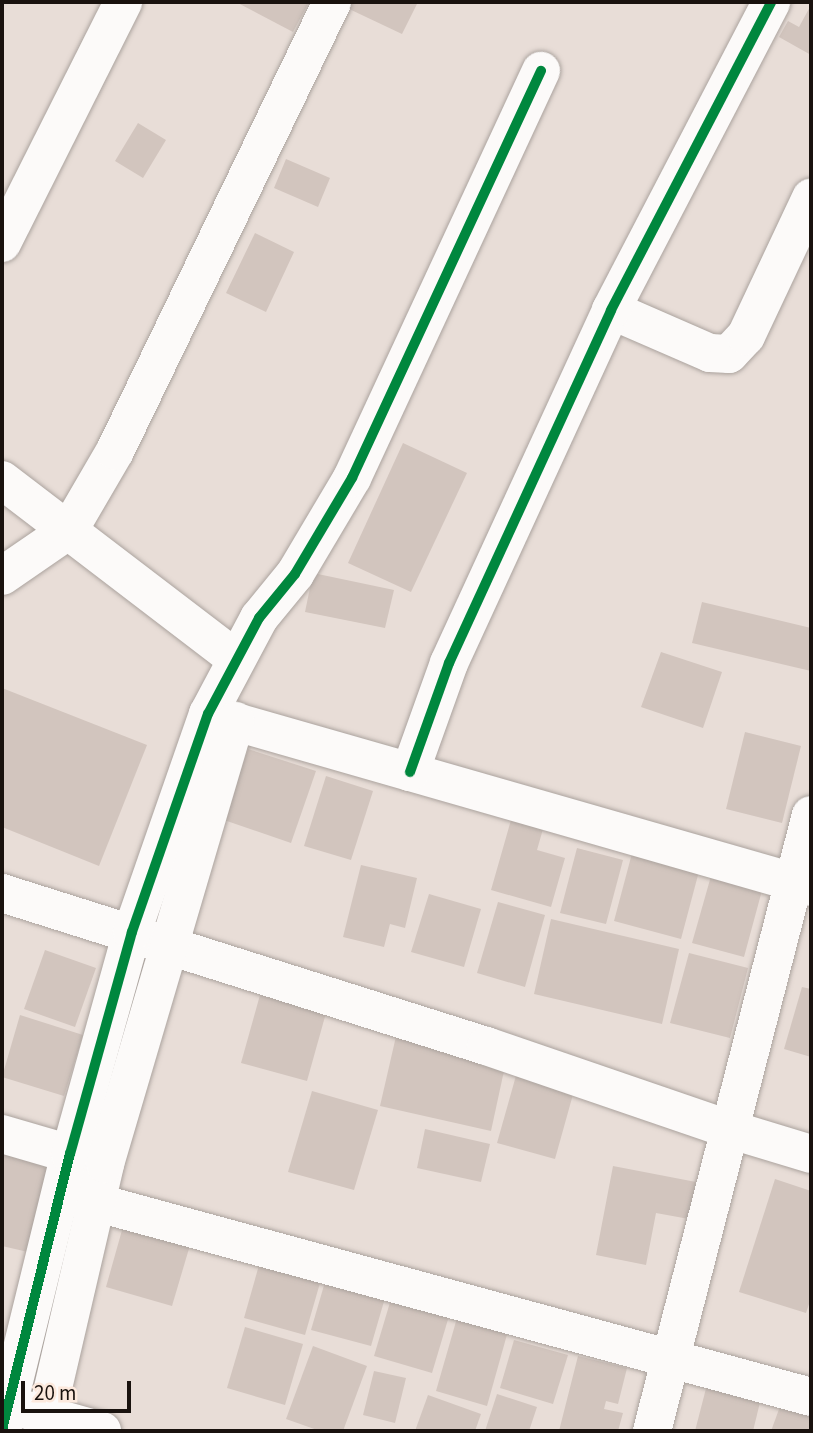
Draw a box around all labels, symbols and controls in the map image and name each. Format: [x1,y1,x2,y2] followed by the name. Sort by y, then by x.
[24,1366,135,1410] scale bar
[34,1378,76,1408] text: 20 m

